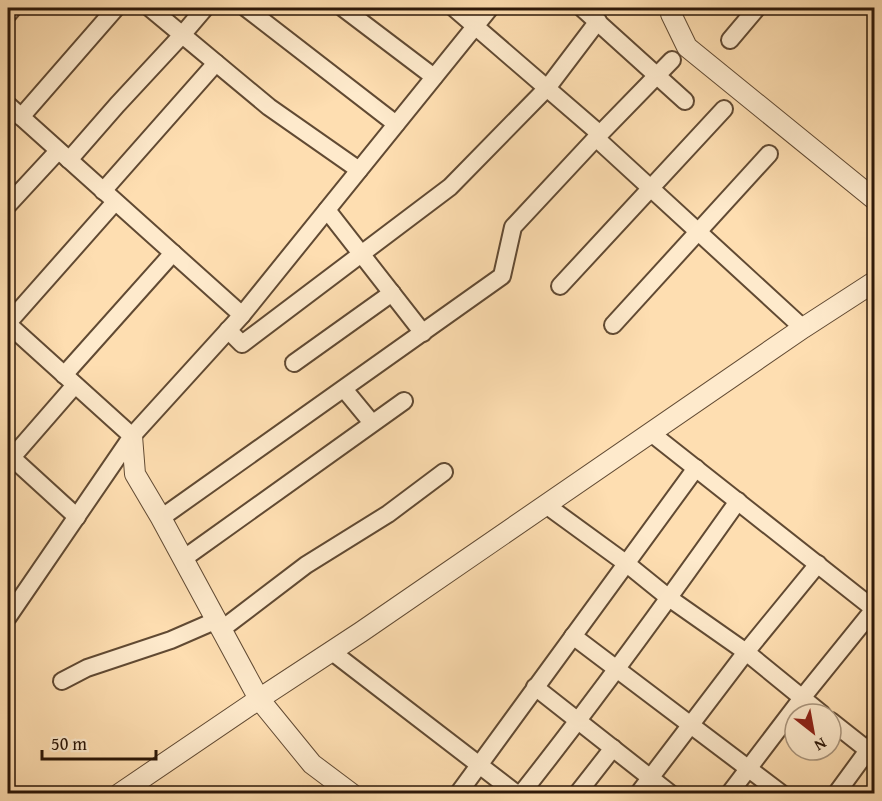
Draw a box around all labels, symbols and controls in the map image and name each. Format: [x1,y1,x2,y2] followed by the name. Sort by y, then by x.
[783,702,843,762] north arrow
[42,723,156,761] scale bar
[51,730,87,757] text: 50 m
[810,732,831,758] text: N

